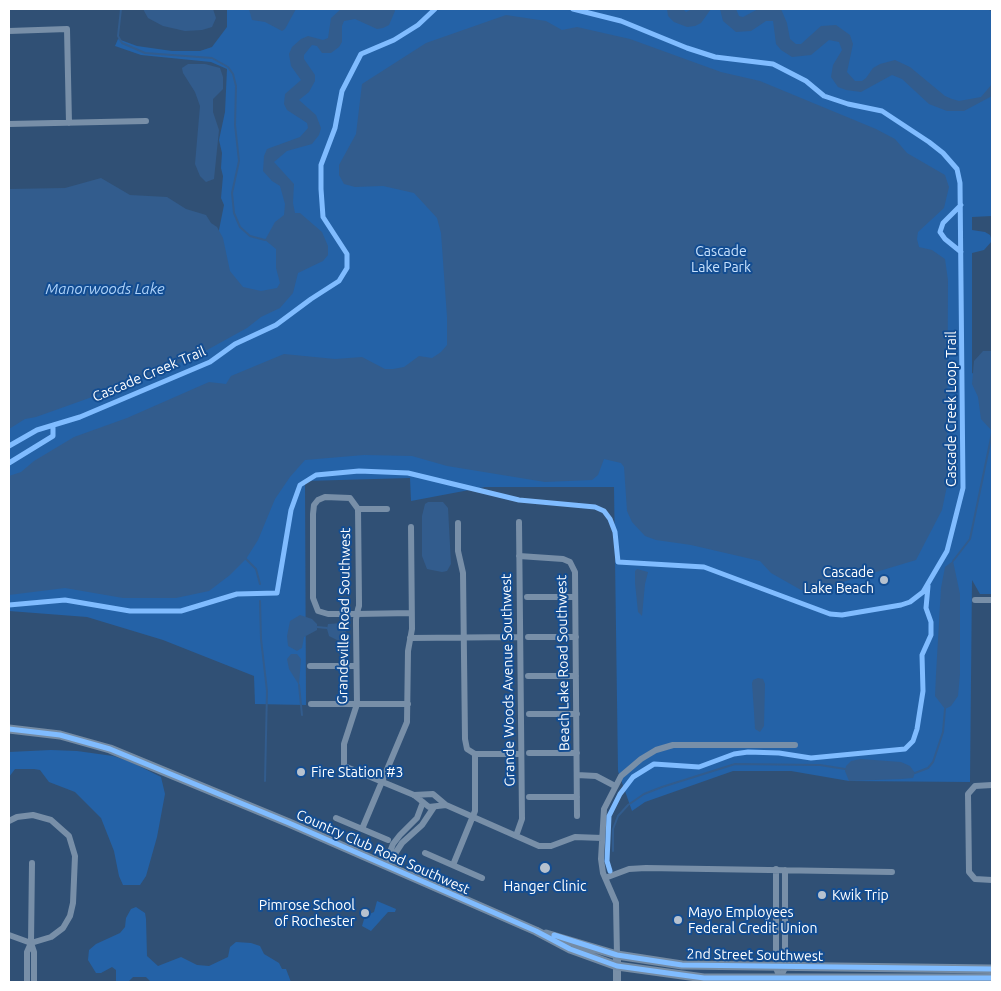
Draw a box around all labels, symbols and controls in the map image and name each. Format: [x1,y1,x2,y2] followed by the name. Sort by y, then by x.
[691,243,751,276] park label: Cascade Lake Park
[45,280,165,298] water label: Manorwoods Lake
[943,331,959,487] street label: Cascade Creek Loop Trail
[90,343,208,405] street label: Cascade Creek Trail
[334,527,354,705] street label: Grandeville Road Southwest
[804,564,874,596] place label: Cascade Lake Beach
[498,573,518,787] street label: Grande Woods Avenue Southwest
[878,574,890,586] marker: Cascade Lake Beach
[553,575,573,751] street label: Beach Lake Road Southwest
[311,764,403,780] place label: Fire Station #3
[295,766,307,778] marker: Fire Station #3
[294,806,472,898] street label: Country Club Road Southwest
[538,861,552,875] marker: Hanger Clinic
[504,878,586,894] place label: Hanger Clinic
[832,887,889,903] place label: Kwik Trip
[816,889,828,901] marker: Kwik Trip
[259,897,355,930] place label: Pimrose School of Rochester
[688,904,817,936] place label: Mayo Employees Federal Credit Union
[359,907,371,919] marker: Pimrose School of Rochester
[672,914,684,926] marker: Mayo Employees Federal Credit Union
[686,945,824,965] street label: 2nd Street Southwest

